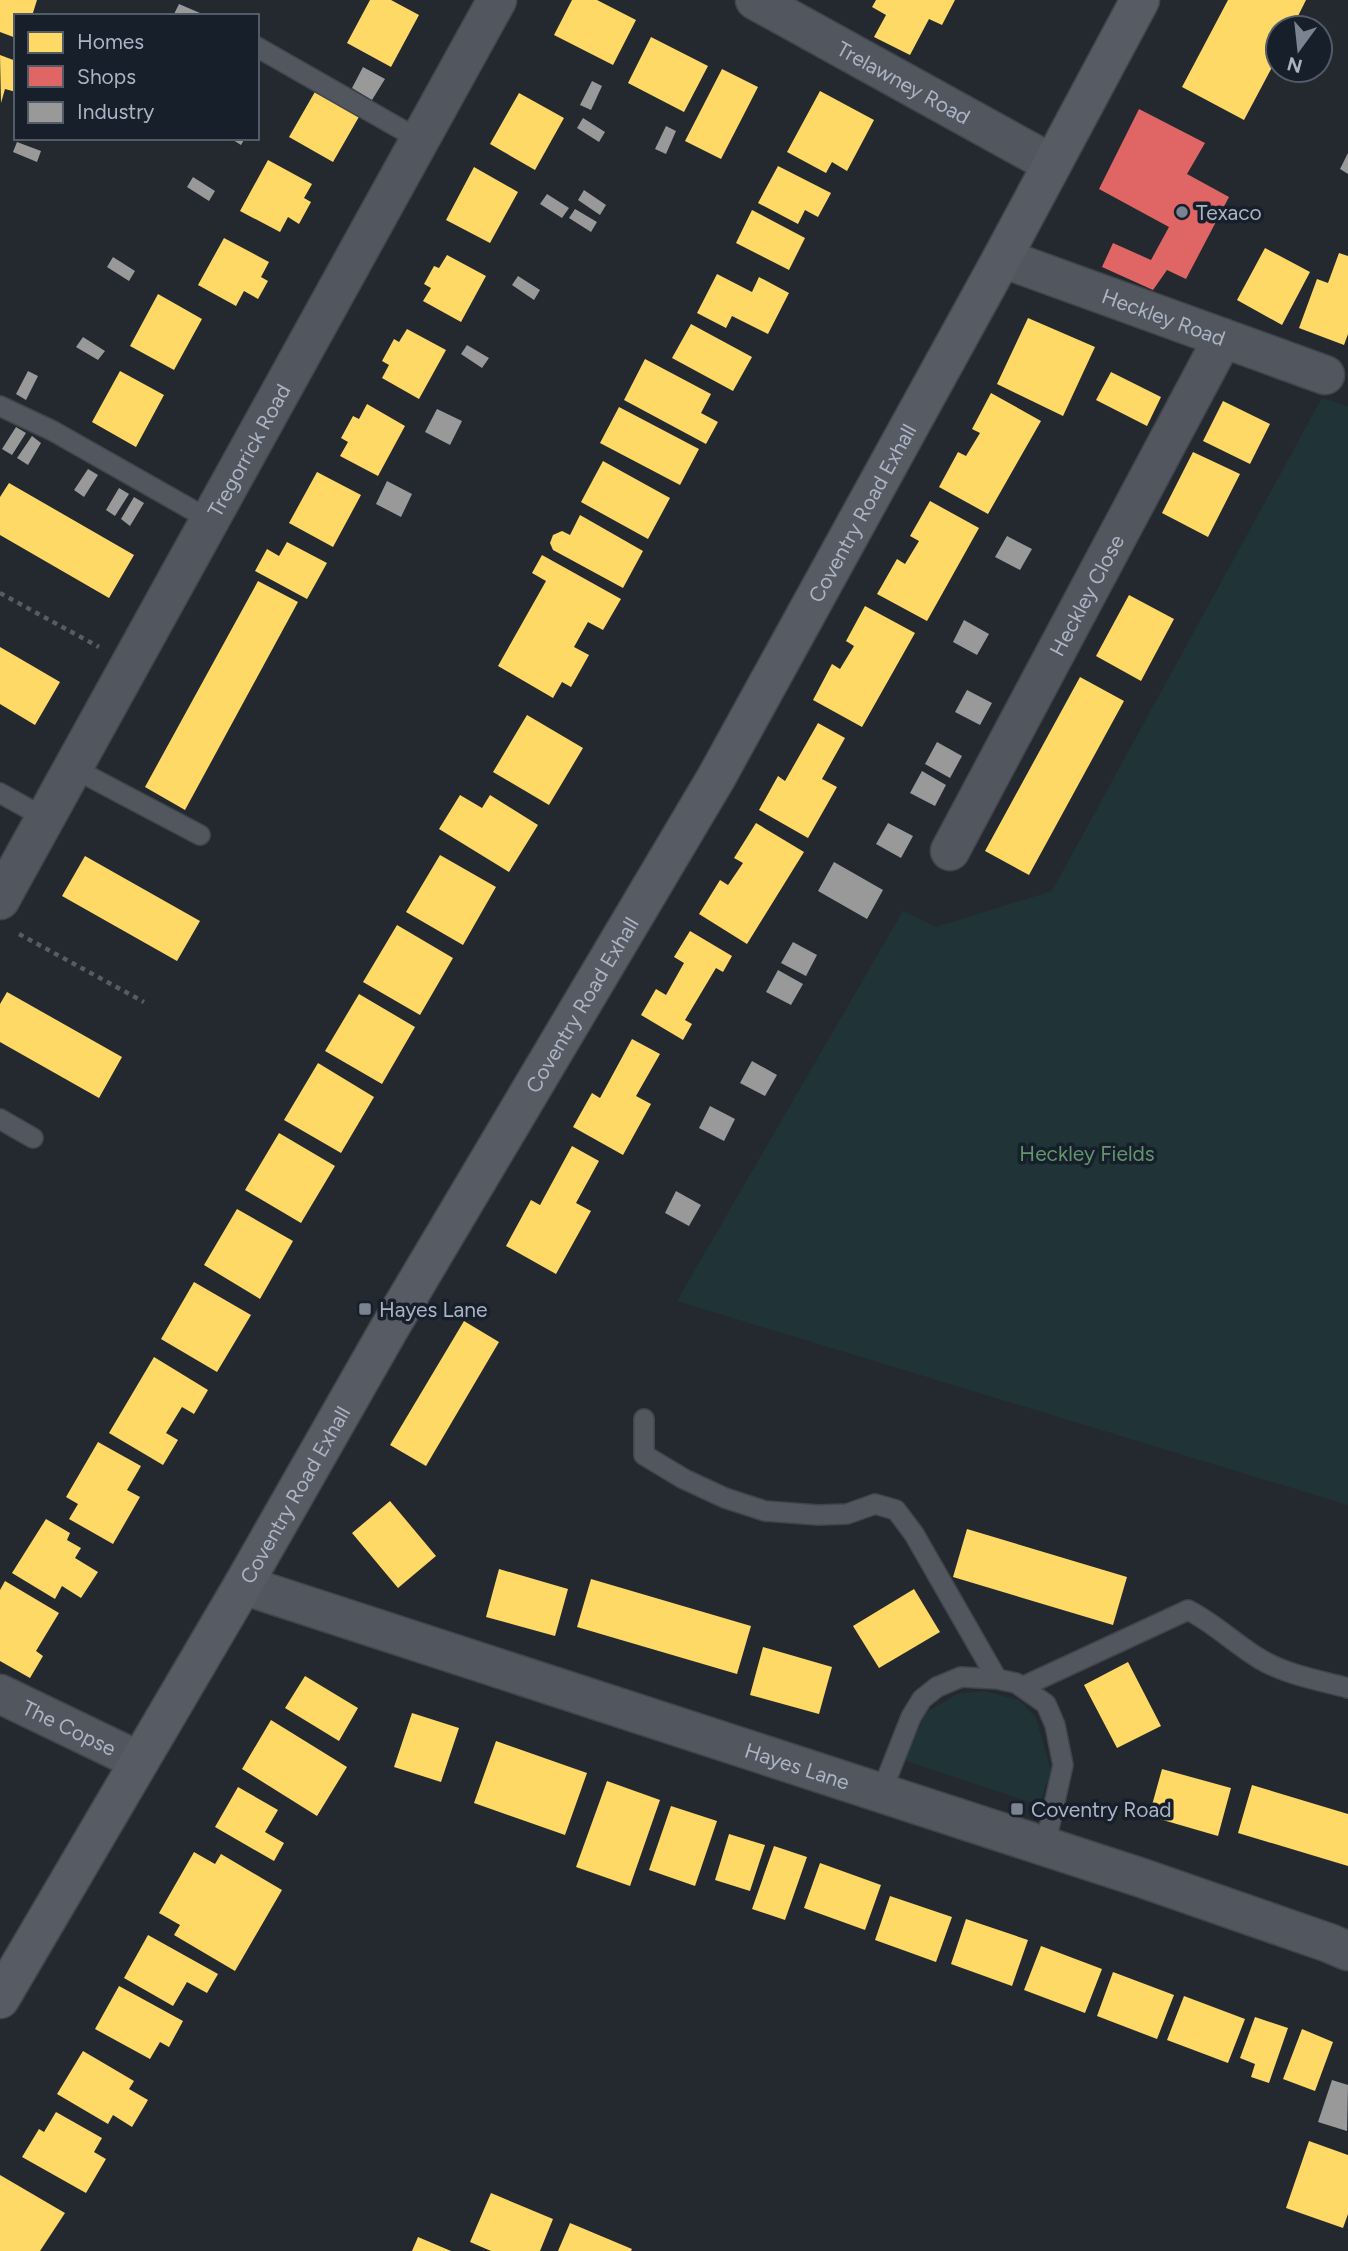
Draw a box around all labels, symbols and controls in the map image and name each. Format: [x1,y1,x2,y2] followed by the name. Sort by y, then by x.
[14,14,259,140] legend
[1264,14,1334,84] north arrow
[77,29,144,54] text: Homes
[833,35,975,129] street label: Trelawney Road
[1285,52,1305,78] text: N
[77,64,136,89] text: Shops
[77,99,154,124] text: Industry
[1196,200,1262,225] place label: Texaco
[1174,204,1190,220] marker: Texaco
[1099,283,1229,350] street label: Heckley Road
[202,379,295,521] street label: Tregorrick Road
[803,419,921,607] street label: Coventry Road Exhall
[1044,530,1129,660] street label: Heckley Close
[520,912,643,1097] street label: Coventry Road Exhall
[1019,1141,1155,1166] park label: Heckley Fields
[379,1297,487,1322] place label: Hayes Lane
[357,1301,373,1317] marker: Hayes Lane
[234,1402,355,1588] street label: Coventry Road Exhall
[18,1694,120,1761] street label: The Copse
[742,1737,853,1794] street label: Hayes Lane
[1031,1797,1172,1822] place label: Coventry Road
[1009,1801,1025,1817] marker: Coventry Road

